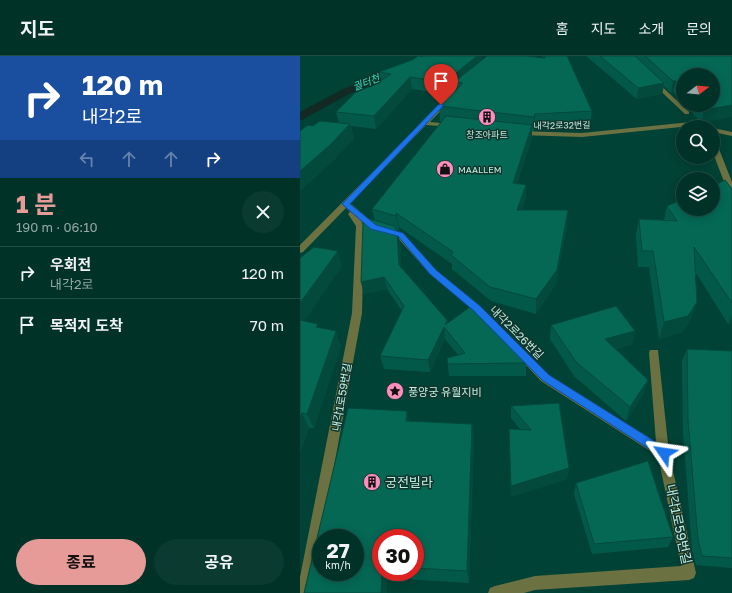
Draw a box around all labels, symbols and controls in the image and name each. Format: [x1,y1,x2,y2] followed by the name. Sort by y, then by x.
[20,17,55,40] text: 지도
[556,20,569,37] text: 홈
[591,20,616,37] text: 지도
[638,20,664,37] text: 소개
[686,20,712,37] text: 문의
[424,64,458,105] pin
[82,68,163,101] text: 120 m
[676,68,720,112] north arrow
[676,68,720,216] map controls
[430,70,452,92] icon: arrive
[351,71,383,93] water label: 궐터천
[16,72,68,124] icon: right
[82,105,142,127] text: 내각2로
[477,107,497,127] building icon: 창조아파트
[533,119,591,131] street label: 내각2로32번길
[676,120,720,164] button: search
[466,129,508,140] place label: 창조아파트
[76,148,98,170] icon: left
[118,148,140,170] icon: ahead
[160,148,182,170] icon: ahead
[202,148,224,170] icon: right
[435,159,455,179] shop icon: MAALLEM
[458,164,501,175] place label: MAALLEM
[676,172,720,216] button: layers
[16,189,56,218] text: 1 분
[242,191,284,233] button: close
[16,219,98,235] text: 190 m · 06:10
[50,255,91,273] text: 우회전
[16,262,38,284] icon: right
[242,264,284,282] text: 120 m
[50,276,93,292] text: 내각2로
[488,303,546,361] street label: 내각2로26번길
[16,314,38,336] icon: arrive
[50,316,123,334] text: 목적지 도착
[250,316,284,334] text: 70 m
[329,362,353,432] street label: 내각1로59번길
[385,381,405,401] place icon: 풍양궁 유월지비
[408,385,482,398] place label: 풍양궁 유월지비
[643,432,685,474] position arrow
[362,472,382,492] building icon: 궁전빌라
[385,474,433,490] place label: 궁전빌라
[663,482,695,566] street label: 내각1로59번길
[372,529,424,581] speed limit sign: 30
[326,538,350,562] text: 27
[16,539,146,585] button: 종료
[154,539,284,585] button: 공유
[325,559,351,571] text: km/h

